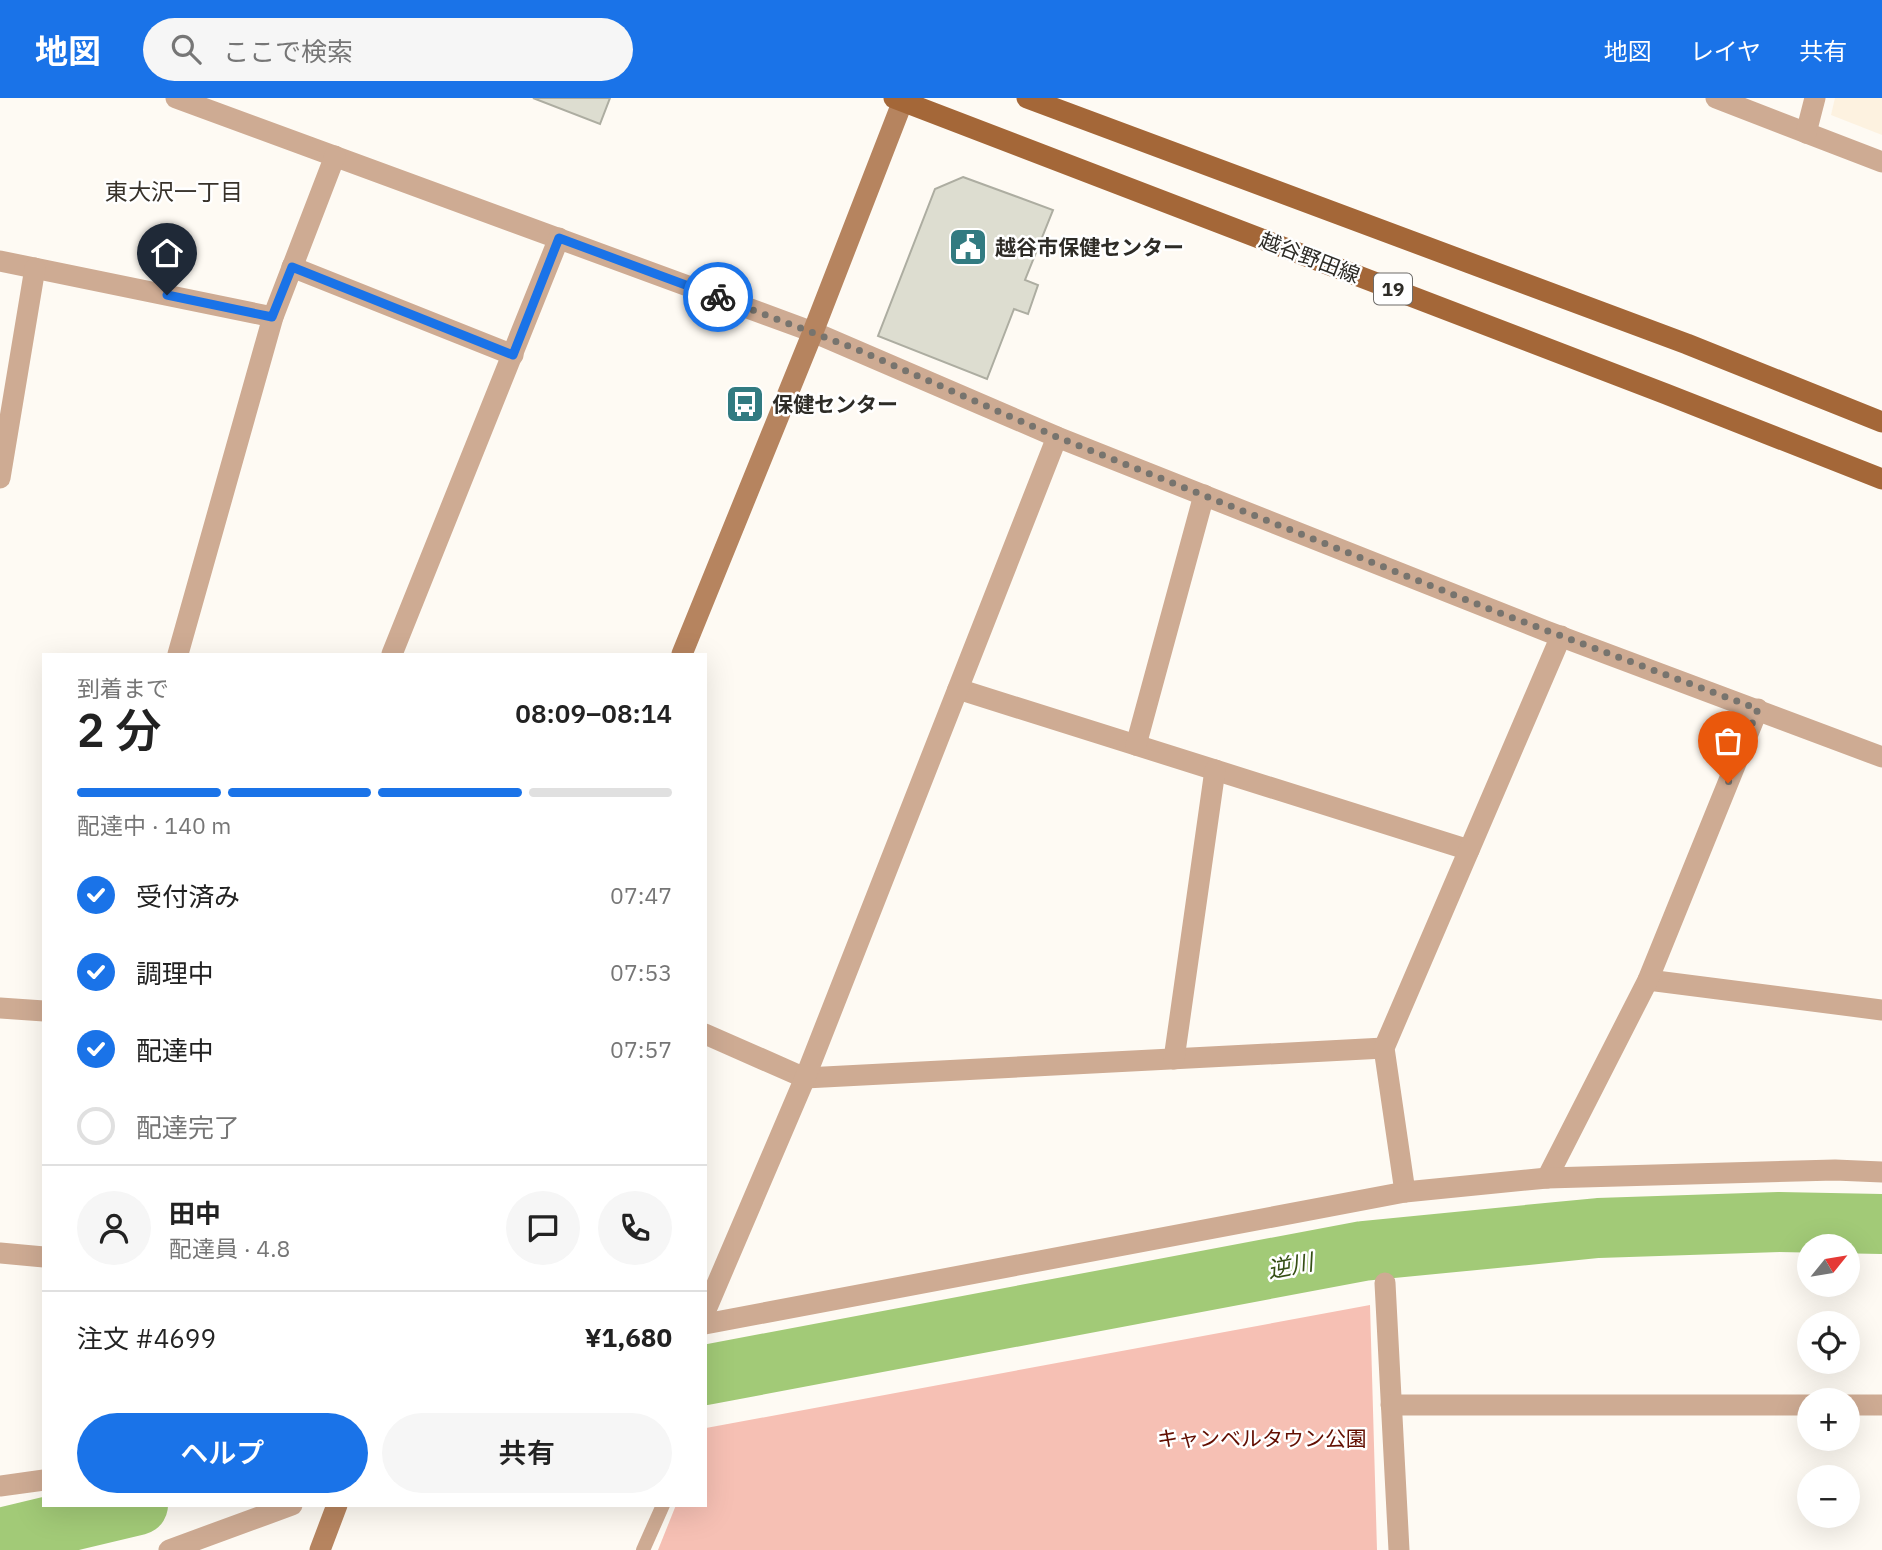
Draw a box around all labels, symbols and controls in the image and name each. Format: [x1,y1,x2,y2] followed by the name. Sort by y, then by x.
[143,18,633,81] search box
[35,29,101,72] text: 地図
[167,30,205,68] icon: search
[223,34,353,68] text: ここで検索
[1604,35,1652,67] text: 地図
[1690,35,1761,67] text: レイヤ
[1799,35,1847,67] text: 共有
[105,176,243,206] district label: 東大沢一丁目
[137,223,197,295] pin
[1256,225,1364,289] street label: 越谷野田線
[947,226,989,268] public building icon: 越谷市保健センター
[995,233,1184,261] place label: 越谷市保健センター
[148,234,186,272] icon: home
[683,262,753,332] courier
[1374,274,1412,304] road number: 19
[699,278,737,316] icon: bike
[724,383,766,425] bus stop icon: 保健センター
[772,390,898,418] place label: 保健センター
[77,673,169,703] text: 到着まで
[515,696,672,730] text: 08:09–08:14
[77,700,161,760] text: 2 分
[1698,711,1758,783] pin
[1709,722,1747,760] icon: bag
[77,810,231,840] text: 配達中 · 140 m
[77,876,115,914] icon: check
[136,879,240,913] text: 受付済み
[610,880,672,910] text: 07:47
[77,953,115,991] icon: check
[136,956,214,990] text: 調理中
[610,957,672,987] text: 07:53
[77,1030,115,1068] icon: check
[136,1033,214,1067] text: 配達中
[610,1034,672,1064] text: 07:57
[136,1110,240,1144] text: 配達完了
[77,1191,151,1265] button: person
[506,1191,580,1265] button: chat
[598,1191,672,1265] button: phone
[169,1196,221,1230] text: 田中
[169,1233,290,1263] text: 配達員 · 4.8
[1797,1234,1860,1297] north arrow
[1797,1234,1860,1528] map controls
[1265,1245,1318,1284] water label: 逆川
[1797,1311,1860,1374] button: locate
[585,1320,672,1354] text: ¥1,680
[77,1321,216,1355] text: 注文 #4699
[1797,1388,1860,1451] button: +
[77,1413,368,1493] button: ヘルプ
[382,1413,672,1493] button: 共有
[1157,1424,1367,1452] park label: キャンベルタウン公園
[1797,1465,1860,1528] button: −

